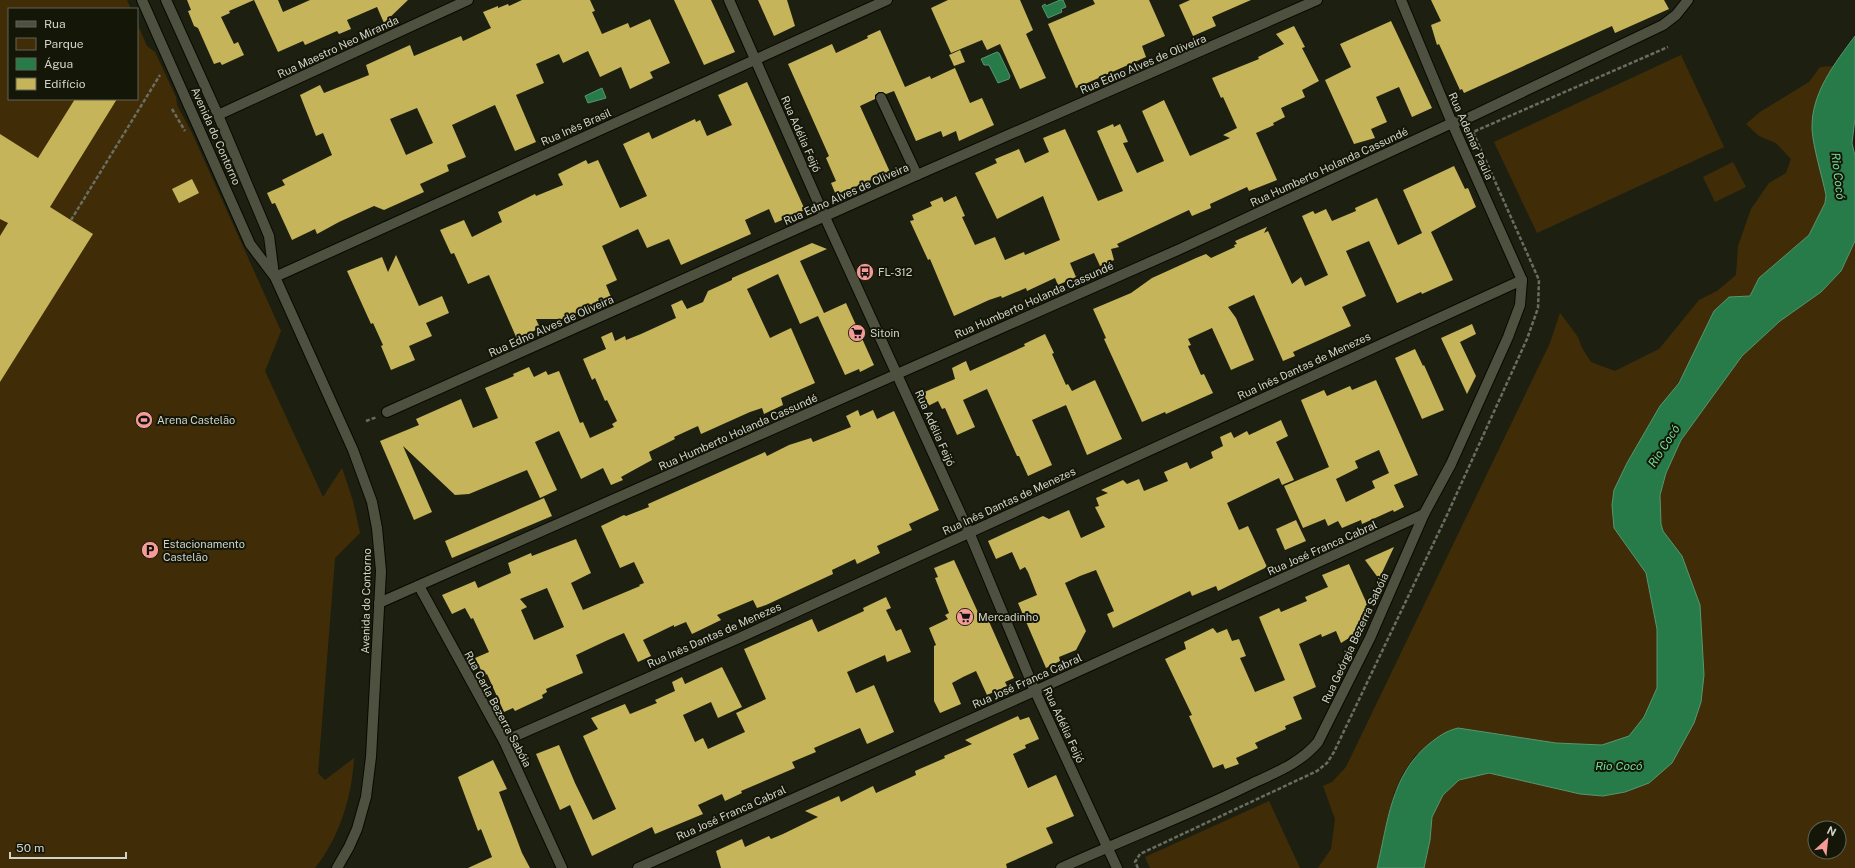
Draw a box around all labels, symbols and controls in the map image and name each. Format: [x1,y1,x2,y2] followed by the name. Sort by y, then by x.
[8,8,138,100] legend
[276,14,400,80] street label: Rua Maestro Neo Miranda
[44,17,66,31] text: Rua
[1078,32,1208,96] street label: Rua Edno Alves de Oliveira
[44,37,84,51] text: Parque
[44,57,73,71] text: Água
[44,77,86,91] text: Edifício
[189,85,243,187] street label: Avenida do Contorno
[1446,90,1496,182] street label: Rua Ademar Paula
[779,94,823,174] street label: Rua Adélia Feijó
[539,106,613,148] street label: Rua Inês Brasil
[1248,125,1410,209] street label: Rua Humberto Holanda Cassundé
[1828,152,1848,201] water label: Rio Cocó
[782,161,910,227] street label: Rua Edno Alves de Oliveira
[953,259,1115,341] street label: Rua Humberto Holanda Cassundé
[855,262,875,282] bus stop icon: FL-312
[878,266,913,278] place label: FL-312
[487,293,615,359] street label: Rua Edno Alves de Oliveira
[847,323,867,343] supermarket icon: Sitoin
[870,327,900,339] place label: Sitoin
[1236,330,1373,402] street label: Rua Inês Dantas de Menezes
[913,388,957,468] street label: Rua Adélia Feijó
[657,391,819,473] street label: Rua Humberto Holanda Cassundé
[134,410,154,430] sports icon: Arena Castelão
[157,414,235,426] place label: Arena Castelão
[1645,422,1683,470] water label: Rio Cocó
[941,465,1078,537] street label: Rua Inês Dantas de Menezes
[1265,518,1379,578] street label: Rua José Franca Cabral
[163,538,245,563] place label: Estacionamento Castelão
[140,540,160,560] parking icon: Estacionamento Castelão
[359,548,373,654] street label: Avenida do Contorno
[1319,571,1391,705] street label: Rua Geórgia Bezerra Sabóia
[645,600,783,670] street label: Rua Inês Dantas de Menezes
[955,607,975,627] supermarket icon: Mercadinho
[978,611,1038,623] place label: Mercadinho
[462,649,534,769] street label: Rua Carla Bezerra Sabóia
[970,651,1084,711] street label: Rua José Franca Cabral
[1041,685,1087,765] street label: Rua Adélia Feijó
[1595,759,1643,773] water label: Rio Cocó
[674,783,788,843] street label: Rua José Franca Cabral
[1807,820,1847,860] north arrow
[1825,824,1838,838] text: N
[10,834,126,860] scale bar
[16,841,44,855] text: 50 m

